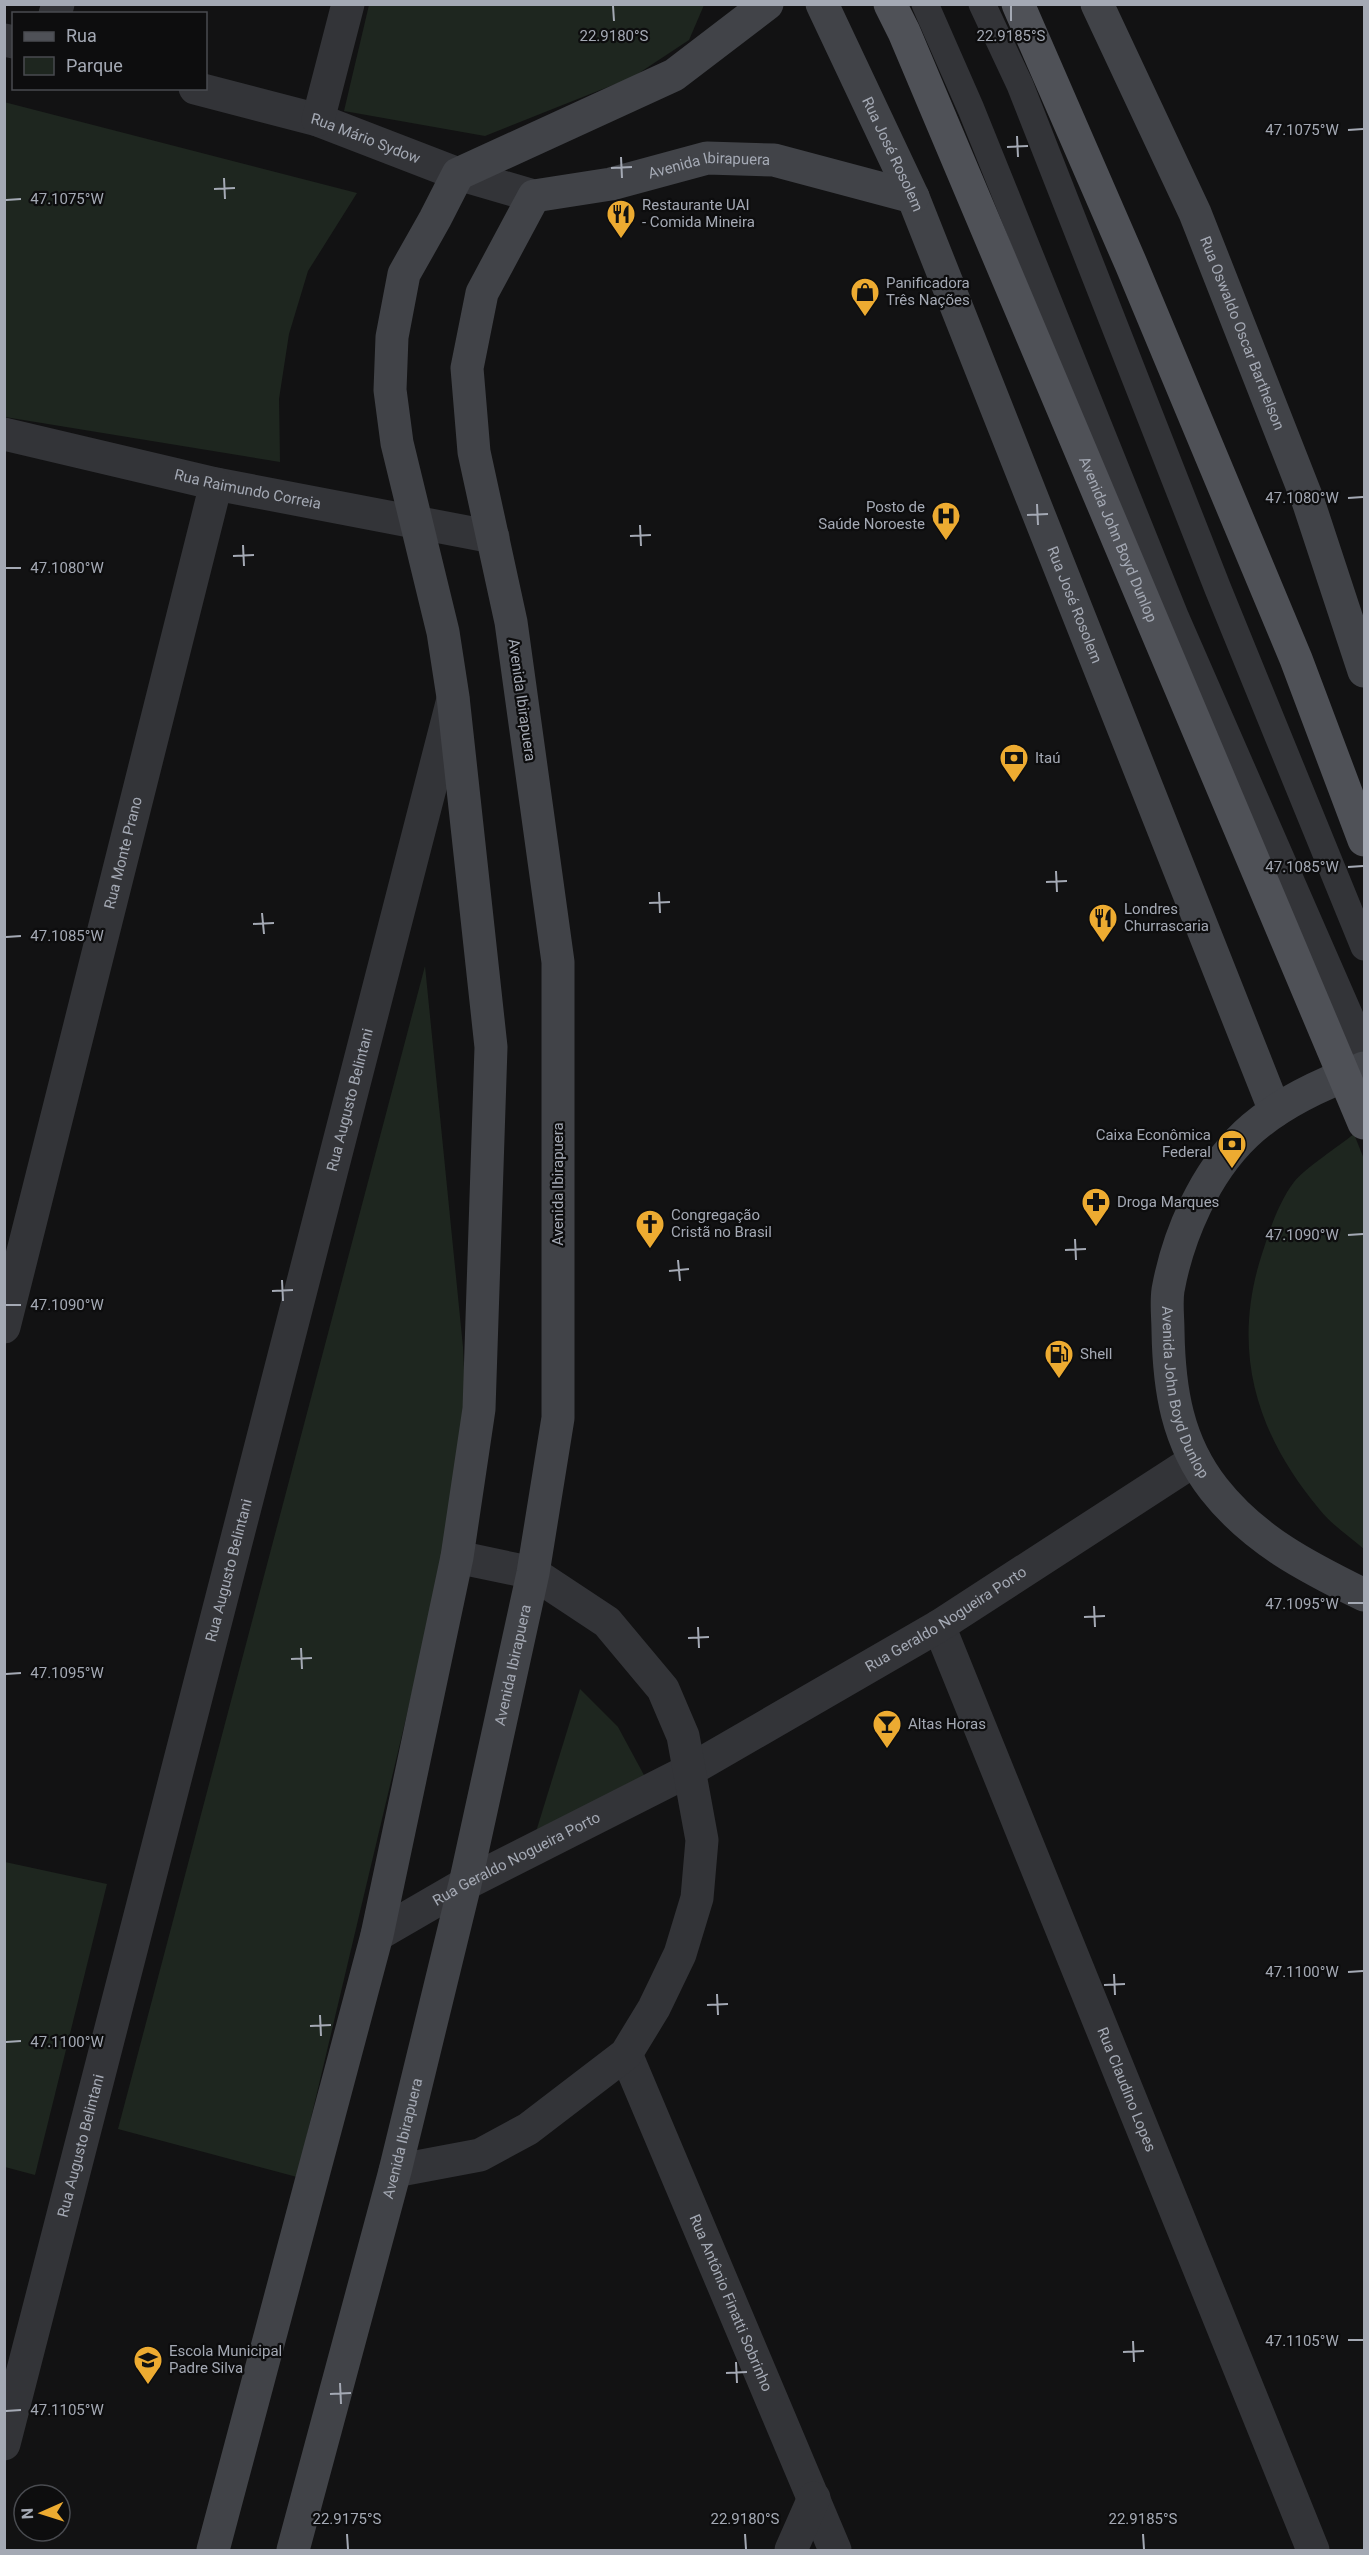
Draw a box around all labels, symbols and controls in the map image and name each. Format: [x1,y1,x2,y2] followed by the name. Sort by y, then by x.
[12,12,207,90] legend
[66,25,97,46] text: Rua
[579,27,649,45] text: 22.9180°S
[976,27,1046,45] text: 22.9185°S
[66,55,123,76] text: Parque
[858,94,927,214] street label: Rua José Rosolem
[309,110,423,168] street label: Rua Mário Sydow
[1265,121,1339,139] text: 47.1075°W
[646,149,770,183] street label: Avenida Ibirapuera
[30,190,104,208] text: 47.1075°W
[642,196,755,231] place label: Restaurante UAI - Comida Mineira
[605,198,637,240] restaurant icon: Restaurante UAI - Comida Mineira
[1196,234,1288,433] street label: Rua Oswaldo Oscar Barthelson
[886,274,970,309] place label: Panificadora Três Nações
[849,276,881,318] shop icon: Panificadora Três Nações
[1075,454,1161,625] street label: Avenida John Boyd Dunlop
[173,466,323,513] street label: Rua Raimundo Correia
[1265,489,1339,507] text: 47.1080°W
[818,498,925,533] place label: Posto de Saúde Noroeste
[930,500,962,542] hospital icon: Posto de Saúde Noroeste
[1043,544,1106,666] street label: Rua José Rosolem
[30,559,104,577] text: 47.1080°W
[504,638,540,762] street label: Avenida Ibirapuera
[998,742,1030,784] bank icon: Itaú
[1035,749,1060,767] place label: Itaú
[100,795,146,911] street label: Rua Monte Prano
[1265,858,1339,876] text: 47.1085°W
[1124,900,1209,935] place label: Londres Churrascaria
[1087,902,1119,944] restaurant icon: Londres Churrascaria
[30,927,104,945] text: 47.1085°W
[323,1026,377,1173] street label: Rua Augusto Belintani
[549,1122,567,1246] street label: Avenida Ibirapuera
[1096,1126,1211,1161] place label: Caixa Econômica Federal
[1216,1128,1248,1170] bank icon: Caixa Econômica Federal
[1080,1186,1112,1228] pharmacy icon: Droga Marques
[1117,1193,1219,1211] place label: Droga Marques
[671,1206,772,1241] place label: Congregação Cristã no Brasil
[634,1208,666,1250] church icon: Congregação Cristã no Brasil
[1265,1226,1339,1244] text: 47.1090°W
[30,1296,104,1314] text: 47.1090°W
[1158,1305,1213,1482] street label: Avenida John Boyd Dunlop
[1043,1338,1075,1380] fuel station icon: Shell
[1080,1345,1112,1363] place label: Shell
[202,1497,256,1644] street label: Rua Augusto Belintani
[862,1563,1030,1676] street label: Rua Geraldo Nogueira Porto
[1265,1595,1339,1613] text: 47.1095°W
[491,1603,535,1727] street label: Avenida Ibirapuera
[30,1664,104,1682] text: 47.1095°W
[871,1708,903,1750] bar icon: Altas Horas
[908,1715,986,1733] place label: Altas Horas
[430,1808,603,1910] street label: Rua Geraldo Nogueira Porto
[1265,1963,1339,1981] text: 47.1100°W
[1093,2025,1160,2154] street label: Rua Claudino Lopes
[30,2033,104,2051] text: 47.1100°W
[54,2072,108,2219] street label: Rua Augusto Belintani
[379,2076,426,2201] street label: Avenida Ibirapuera
[686,2212,776,2394] street label: Rua Antônio Finatti Sobrinho
[1265,2332,1339,2350] text: 47.1105°W
[169,2342,282,2377] place label: Escola Municipal Padre Silva
[132,2344,164,2386] school or university icon: Escola Municipal Padre Silva
[30,2401,104,2419] text: 47.1105°W
[12,2483,72,2543] north arrow
[18,2508,37,2520] text: N
[312,2510,382,2528] text: 22.9175°S
[710,2510,780,2528] text: 22.9180°S
[1108,2510,1178,2528] text: 22.9185°S

